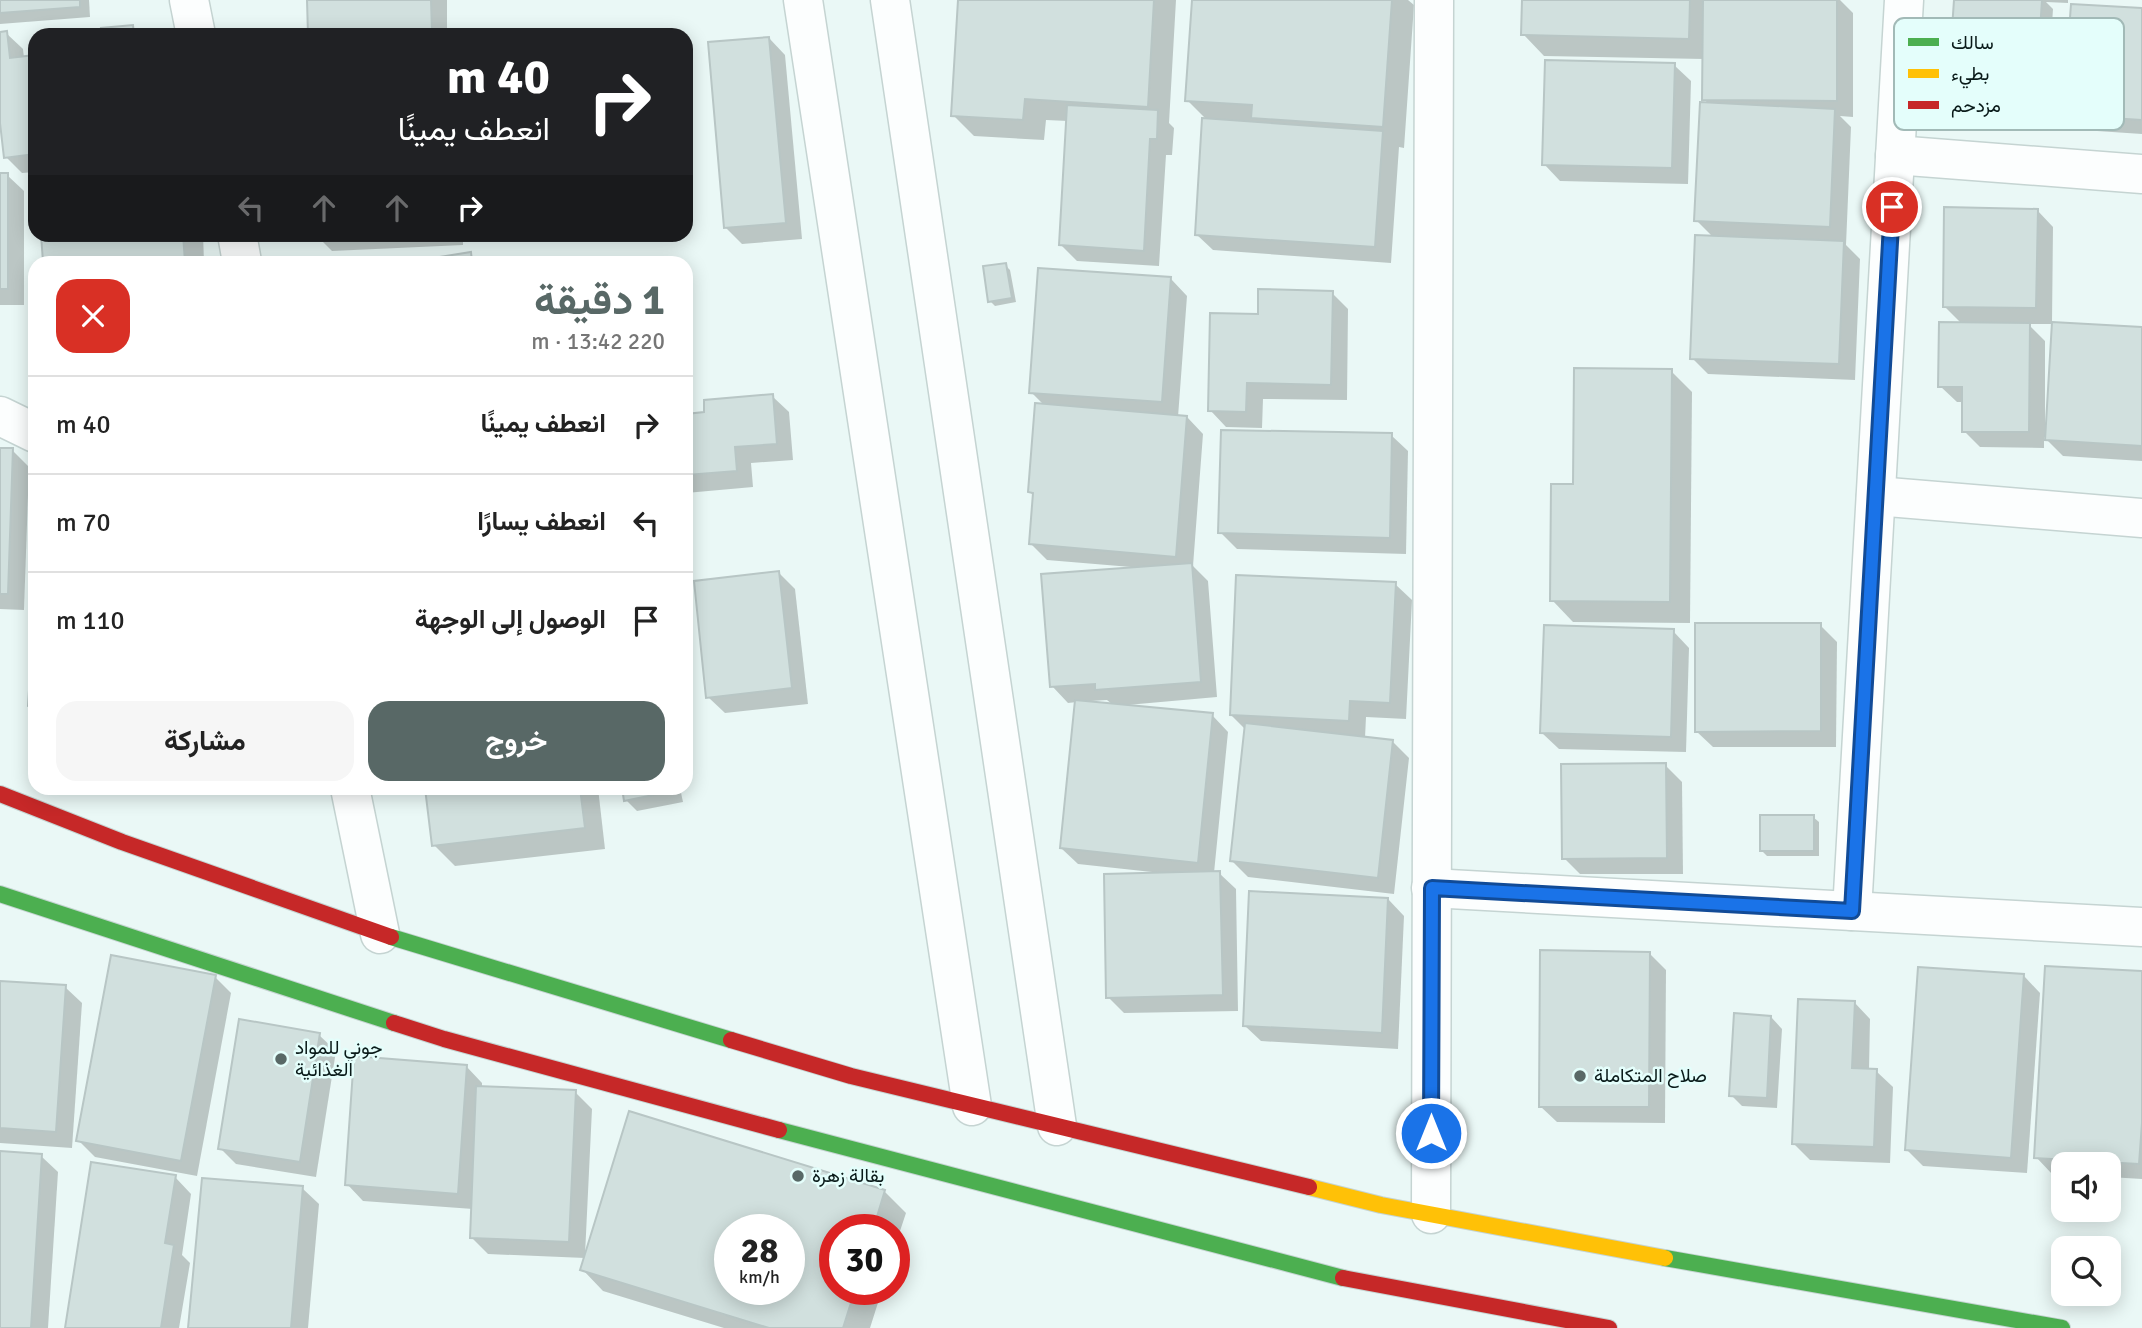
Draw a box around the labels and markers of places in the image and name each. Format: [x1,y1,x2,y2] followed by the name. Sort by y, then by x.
[1862,177,1922,237] pin
[295,1036,382,1082] place label: جوني للمواد الغذائية
[273,1051,289,1067] marker: جوني للمواد الغذائية
[1594,1064,1707,1088] place label: صلاح المتكاملة
[1572,1068,1588,1084] marker: صلاح المتكاملة
[812,1164,884,1188] place label: بقالة زهرة
[790,1168,806,1184] marker: بقالة زهرة

